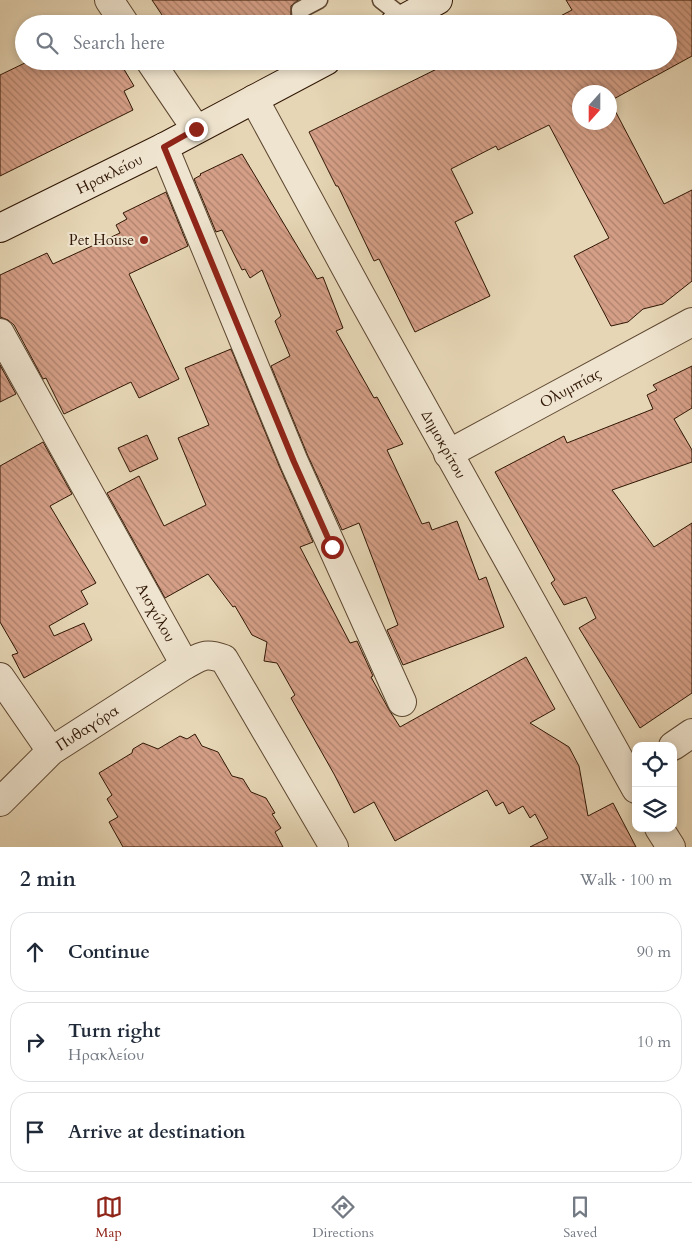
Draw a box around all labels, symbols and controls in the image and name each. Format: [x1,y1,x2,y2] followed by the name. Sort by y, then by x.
[15,15,677,70] search box
[33,29,61,57] icon: search
[73,30,165,56] text: Search here
[572,85,617,130] north arrow
[185,118,208,141] route end
[73,149,146,199] street label: Ηρακλείου
[69,230,134,250] place label: Pet House
[138,234,150,246] marker: Pet House
[536,363,605,413] street label: Ολυμπίας
[417,407,471,482] street label: Δημοκρίτου
[321,536,344,559] route start
[131,580,180,646] street label: Αισχύλου
[52,700,122,755] street label: Πυθαγόρα
[632,742,677,832] map controls
[632,742,677,787] button: locate
[632,787,677,832] button: layers
[20,865,76,894] text: 2 min
[580,869,672,891] text: Walk · 100 m
[21,938,49,966] icon: ahead
[68,939,150,965] text: Continue
[637,941,671,963] text: 90 m
[68,1018,160,1044] text: Turn right
[21,1028,49,1056] icon: right
[637,1031,671,1053] text: 10 m
[68,1044,144,1066] text: Ηρακλείου
[21,1118,49,1146] icon: arrive
[68,1119,245,1145] text: Arrive at destination
[95,1193,123,1242] tab: Map
[312,1193,374,1242] tab: Directions
[563,1193,597,1242] tab: Saved

